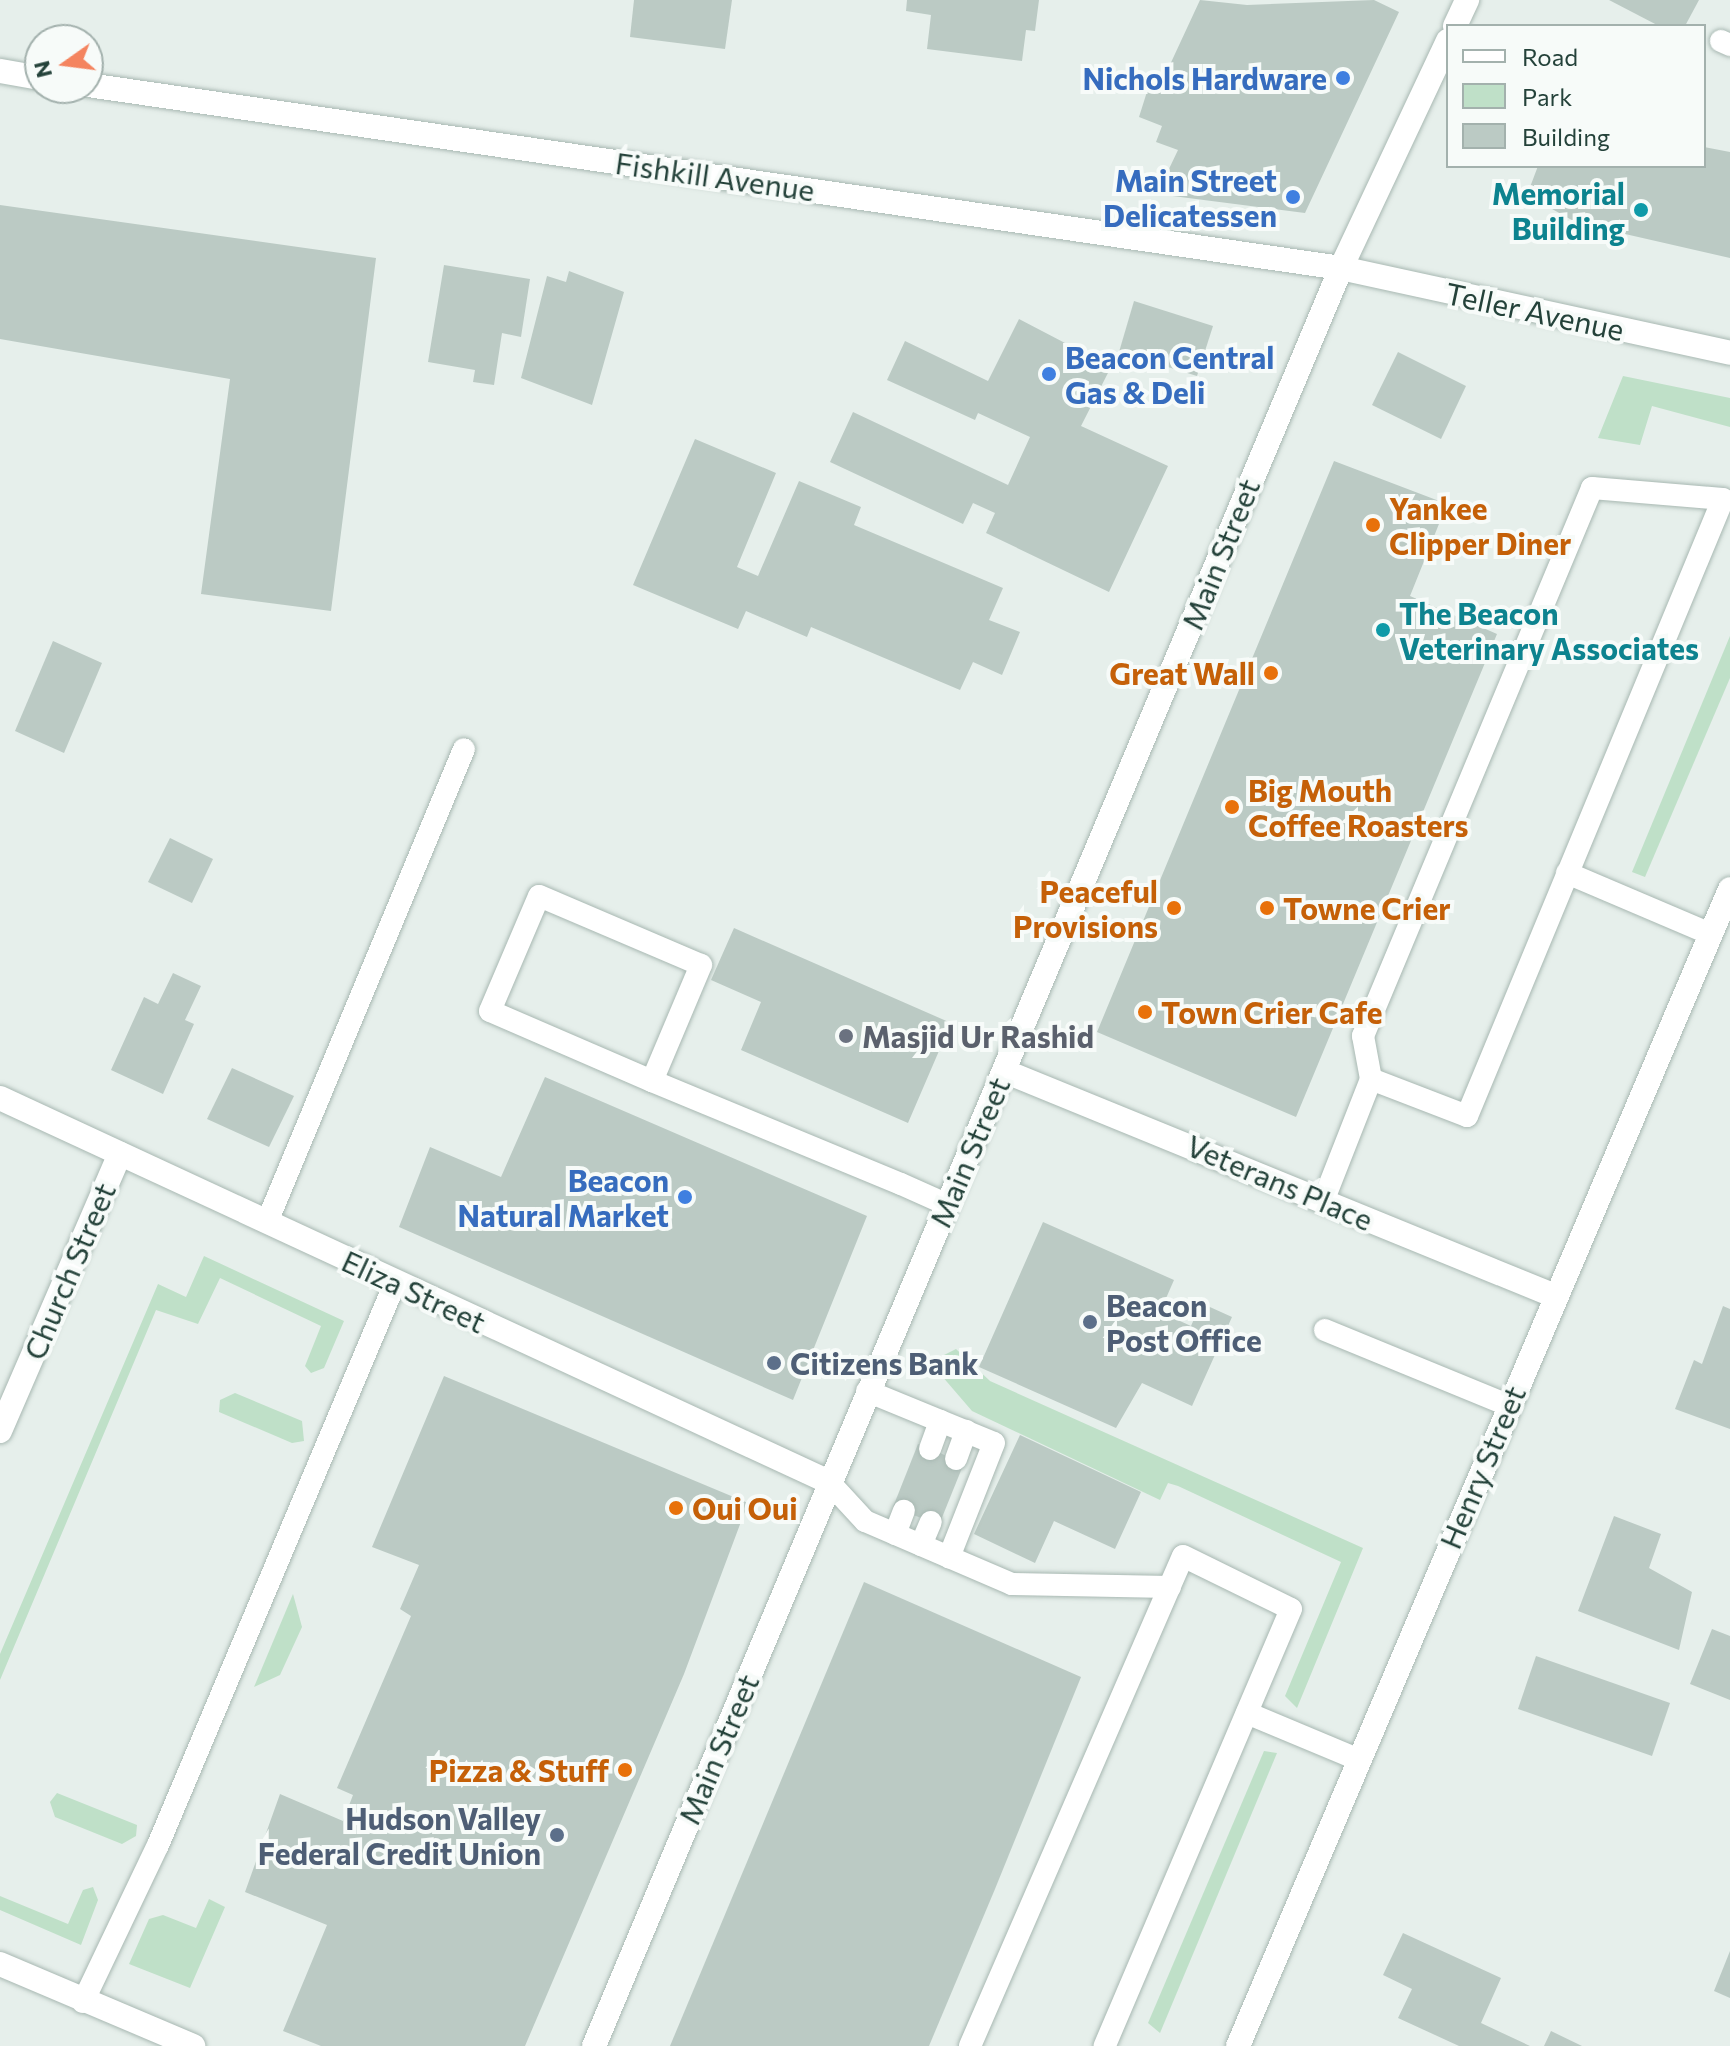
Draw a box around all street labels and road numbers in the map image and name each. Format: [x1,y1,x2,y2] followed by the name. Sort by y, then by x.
[613,144,817,208] street label: Fishkill Avenue
[1442,275,1628,347] street label: Teller Avenue
[1173,473,1267,635] street label: Main Street
[921,1072,1017,1232] street label: Main Street
[1181,1127,1379,1237] street label: Veterans Place
[16,1177,122,1365] street label: Church Street
[336,1242,492,1340] street label: Eliza Street
[1432,1380,1532,1554] street label: Henry Street
[670,1669,766,1829] street label: Main Street

